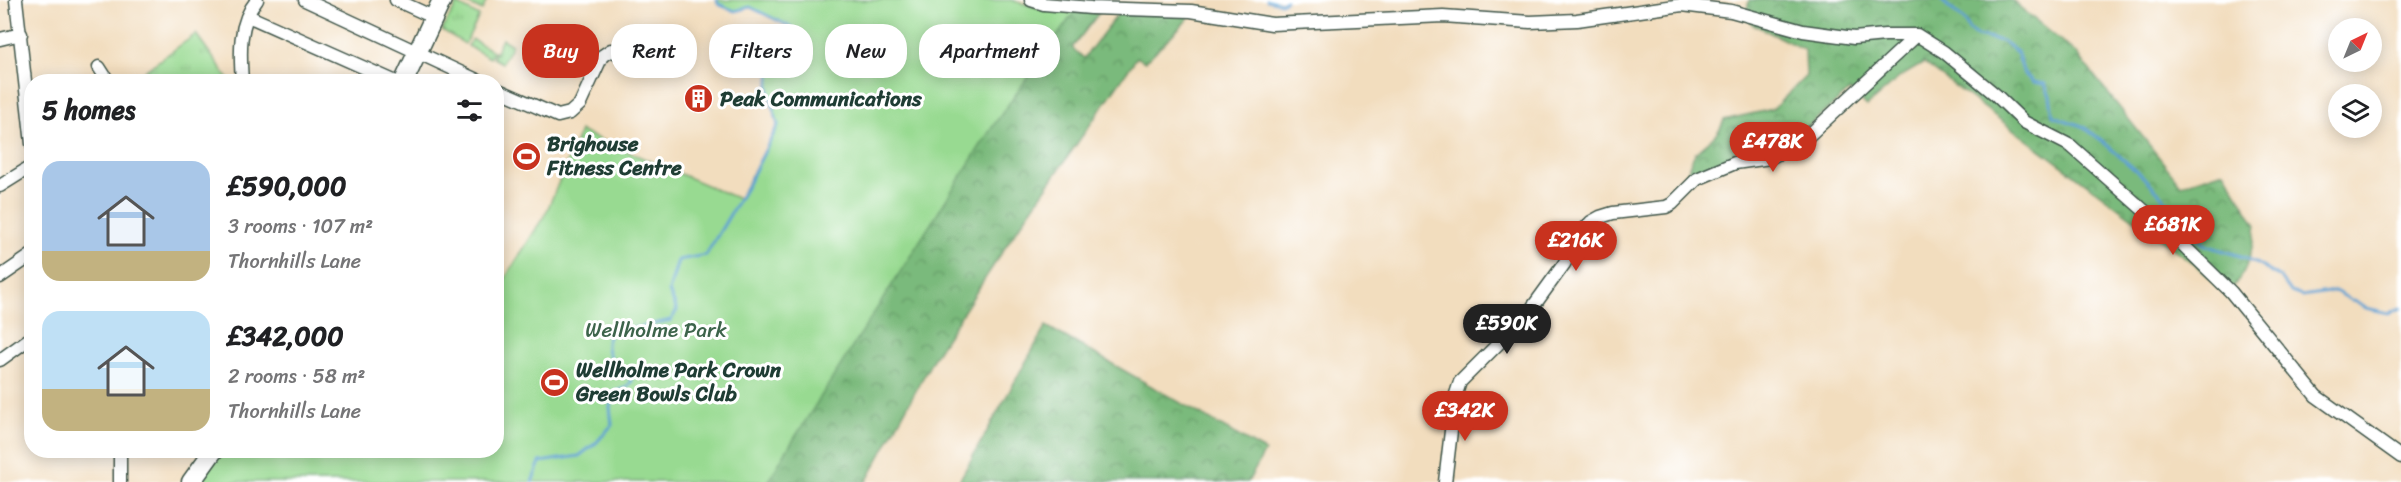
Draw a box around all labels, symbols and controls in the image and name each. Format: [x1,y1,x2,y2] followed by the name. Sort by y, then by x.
[2328,18,2382,72] north arrow
[2328,18,2382,138] map controls
[522,24,599,78] chip: Buy
[611,24,697,78] chip: Rent
[709,24,813,78] chip: Filters
[825,24,907,78] chip: New
[919,24,1060,78] chip: Apartment
[720,80,922,118] place label: Peak Communications
[683,83,715,115] building icon: Peak Communications
[2328,84,2382,138] button: layers
[42,87,135,133] text: 5 homes
[453,94,486,127] icon: filters
[1731,122,1815,173] pin: £478K
[1744,124,1802,159] text: £478K
[546,125,682,187] place label: Brighouse Fitness Centre
[510,140,542,172] sports icon: Brighouse Fitness Centre
[228,163,346,209] text: £590,000
[90,185,162,257] icon: home
[2131,205,2215,256] pin: £681K
[2146,207,2200,242] text: £681K
[228,209,373,244] text: 3 rooms · 107 m²
[1534,221,1618,272] pin: £216K
[1549,223,1603,258] text: £216K
[228,244,361,279] text: Thornhills Lane
[1465,304,1549,355] pin: £590K
[1477,306,1537,341] text: £590K
[585,311,728,349] park label: Wellholme Park
[228,313,344,359] text: £342,000
[90,335,162,407] icon: home
[575,351,782,413] place label: Wellholme Park Crown Green Bowls Club
[228,359,365,394] text: 2 rooms · 58 m²
[539,366,571,398] sports icon: Wellholme Park Crown Green Bowls Club
[1423,391,1507,442] pin: £342K
[1436,393,1494,428] text: £342K
[228,394,361,429] text: Thornhills Lane

